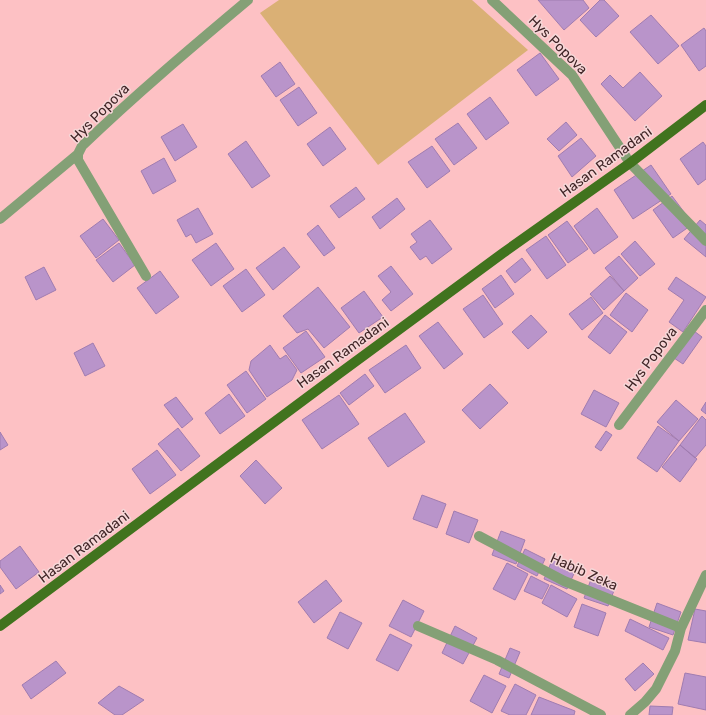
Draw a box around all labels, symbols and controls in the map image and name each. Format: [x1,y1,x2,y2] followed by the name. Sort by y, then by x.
[525,12,591,78] street label: Hys Popova
[67,80,133,146] street label: Hys Popova
[557,123,655,201] street label: Hasan Ramadani
[294,314,392,392] street label: Hasan Ramadani
[621,323,681,395] street label: Hys Popova
[35,507,133,587] street label: Hasan Ramadani
[548,550,620,594] street label: Habib Zeka

